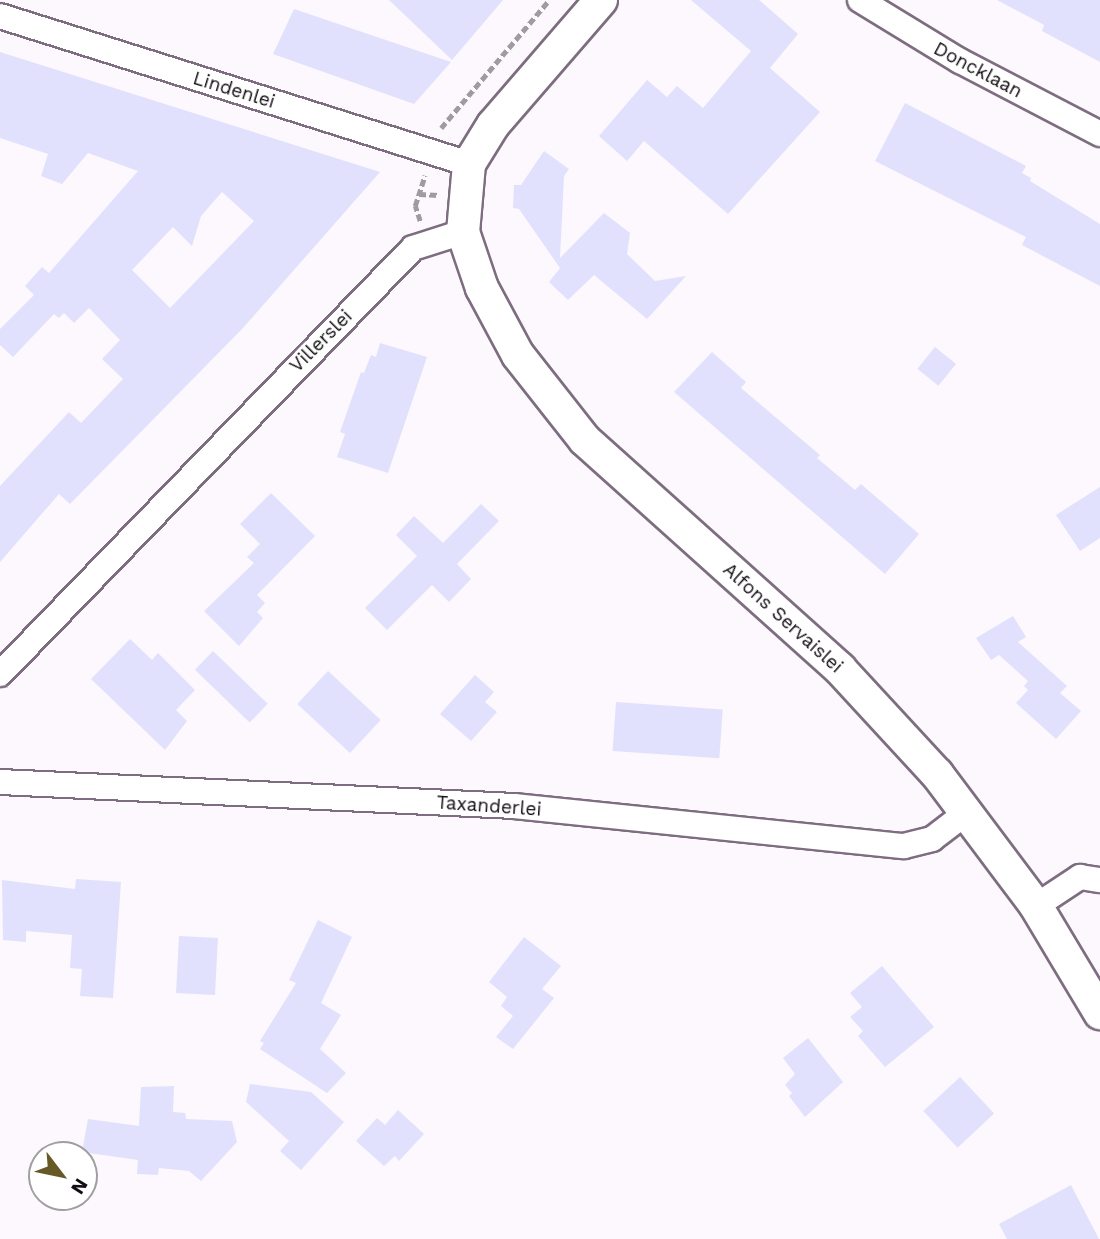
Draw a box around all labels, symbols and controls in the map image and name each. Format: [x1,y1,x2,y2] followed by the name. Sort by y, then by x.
[930,37,1026,103] street label: Doncklaan
[190,67,278,113] street label: Lindenlei
[285,305,357,377] street label: Villerslei
[718,558,848,678] street label: Alfons Servaislei
[436,791,542,821] street label: Taxanderlei
[28,1141,98,1211] north arrow
[66,1174,93,1198] text: N

